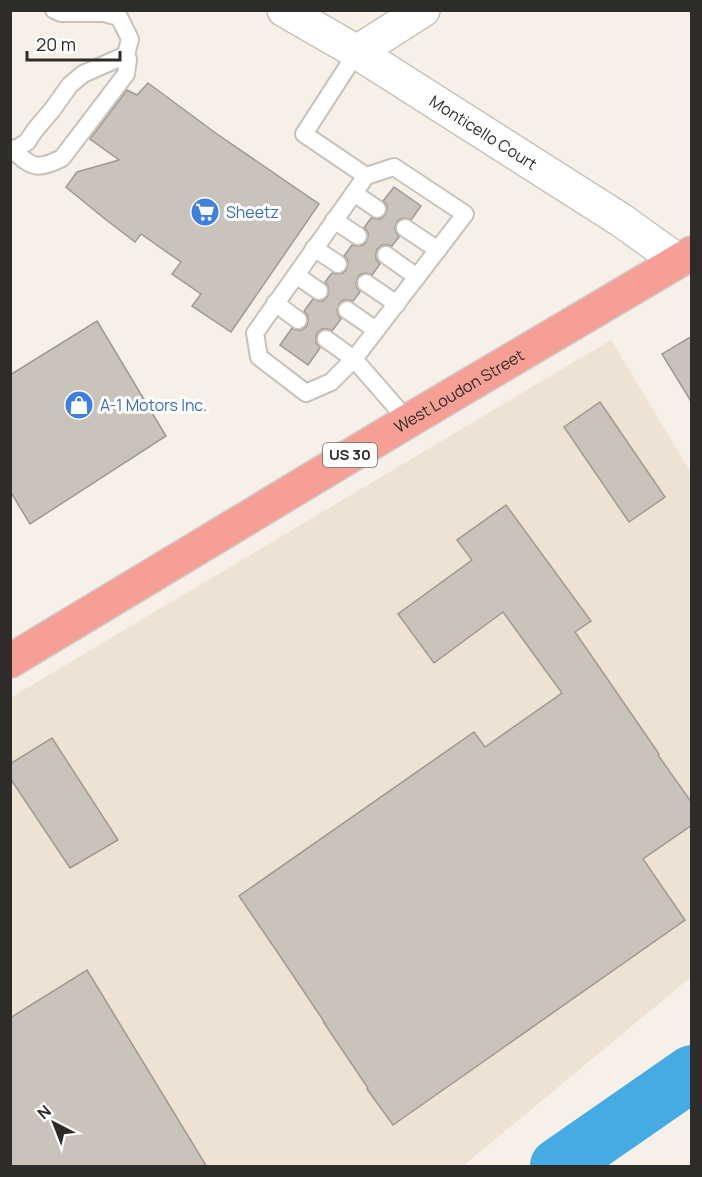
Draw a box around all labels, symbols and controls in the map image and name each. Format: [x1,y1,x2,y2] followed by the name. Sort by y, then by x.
[27,24,120,62] scale bar
[36,32,76,56] text: 20 m
[425,90,541,175] street label: Monticello Court
[189,196,221,228] supermarket icon: Sheetz
[226,201,279,223] place label: Sheetz
[390,344,528,438] street label: West Loudon Street
[63,389,95,421] shop icon: A-1 Motors Inc.
[100,394,207,416] place label: A-1 Motors Inc.
[323,443,377,467] road number: US 30
[24,1093,84,1153] north arrow
[32,1100,56,1124] text: N

